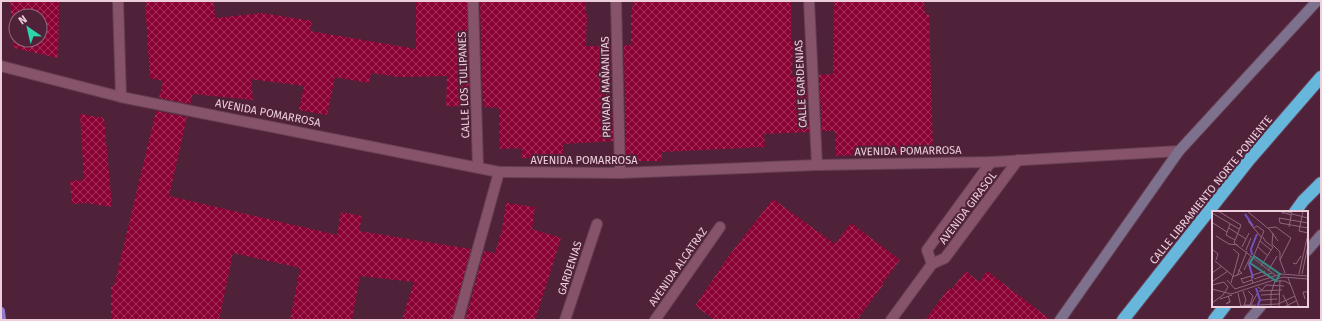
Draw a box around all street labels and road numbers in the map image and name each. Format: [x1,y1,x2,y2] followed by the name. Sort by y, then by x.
[456,31,472,139] street label: CALLE LOS TULIPANES
[599,36,613,138] street label: PRIVADA MAÑANITAS
[792,40,810,128] street label: CALLE GARDENIAS
[214,96,322,130] street label: AVENIDA POMARROSA
[1147,113,1275,267] street label: CALLE LIBRAMIENTO NORTE PONIENTE
[854,144,962,158] street label: AVENIDA POMARROSA
[531,154,638,167] street label: AVENIDA POMARROSA
[937,169,1000,247] street label: AVENIDA GIRASOL
[646,225,710,309] street label: AVENIDA ALCATRAZ
[555,239,585,297] street label: GARDENIAS

